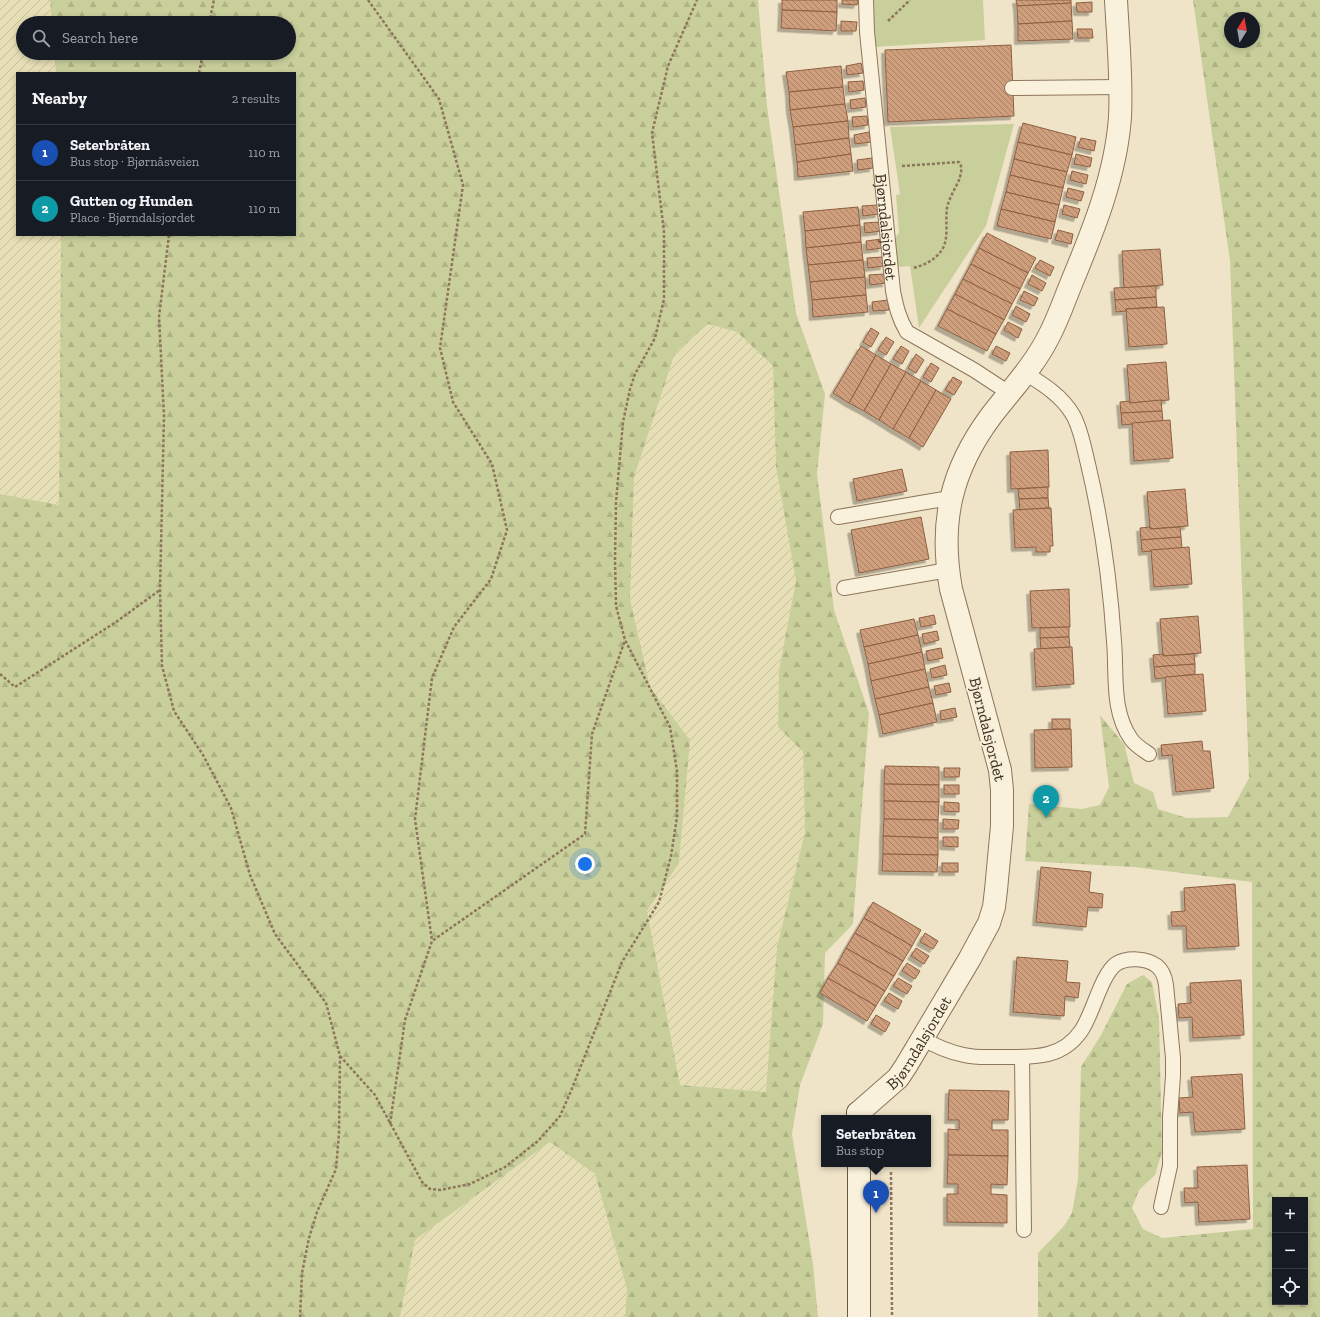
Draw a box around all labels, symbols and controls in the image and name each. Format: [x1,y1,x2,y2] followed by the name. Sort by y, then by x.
[1224,12,1260,48] north arrow
[16,16,296,60] search box
[30,27,52,49] icon: search
[62,29,138,47] text: Search here
[32,88,87,108] text: Nearby
[232,91,280,106] text: 2 results
[70,136,150,154] text: Seterbråten
[42,145,48,160] text: 1
[248,145,280,160] text: 110 m
[70,154,199,169] text: Bus stop · Bjørnåsveien
[871,173,901,281] street label: Bjørndalsjordet
[70,192,193,210] text: Gutten og Hunden
[42,201,48,216] text: 2
[248,201,280,216] text: 110 m
[70,210,195,225] text: Place · Bjørndalsjordet
[965,675,1010,783] street label: Bjørndalsjordet
[1033,785,1059,818] pin: 2
[575,854,595,874] your location
[883,993,955,1094] street label: Bjørndalsjordet
[821,1115,931,1167] popup
[836,1125,916,1143] text: Seterbråten
[836,1143,884,1158] text: Bus stop
[863,1180,889,1213] pin: 1
[1272,1197,1308,1305] map controls
[1272,1197,1308,1233] button: +
[1272,1233,1308,1269] button: −
[1272,1269,1308,1305] button: locate

